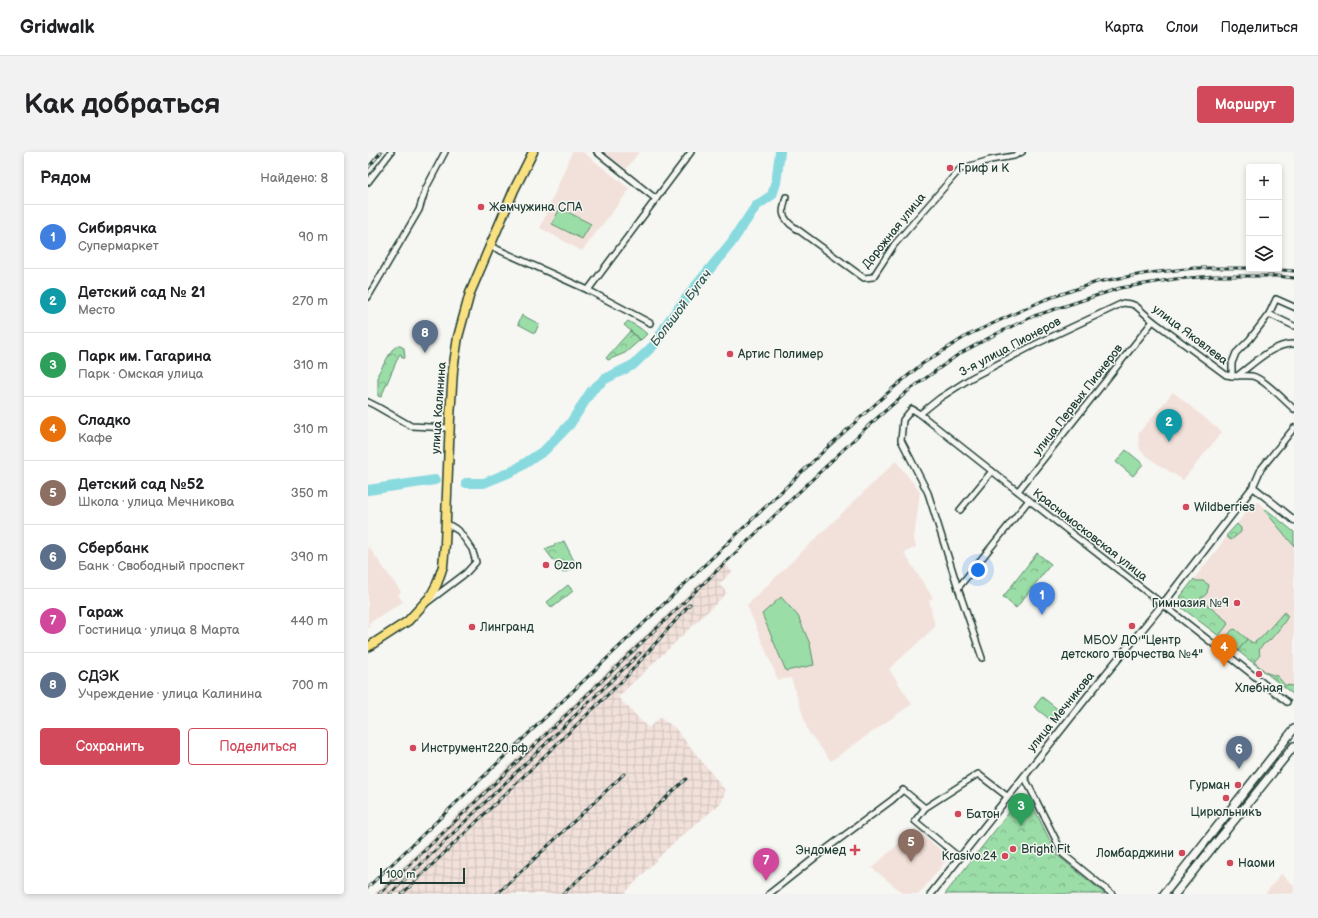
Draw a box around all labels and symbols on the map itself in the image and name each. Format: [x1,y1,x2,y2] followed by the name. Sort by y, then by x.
[958,161,1009,176] place label: Гриф и К
[945,163,955,173] marker: Гриф и К
[859,190,929,272] street label: Дорожная улица
[489,200,583,215] place label: Жемчужина СПА
[476,202,486,212] marker: Жемчужина СПА
[647,266,715,349] water label: Большой Бугач
[1149,302,1231,368] street label: улица Яковлева
[957,314,1064,380] street label: 3-я улица Пионеров
[412,320,438,353] pin: 8
[1030,341,1127,459] street label: улица Первых Пионеров
[737,347,823,362] place label: Артис Полимер
[725,349,735,359] marker: Артис Полимер
[428,362,450,454] street label: улица Калинина
[1156,409,1182,442] pin: 2
[1030,485,1150,585] street label: Красномосковская улица
[1194,500,1255,515] place label: Wildberries
[1181,502,1191,512] marker: Wildberries
[554,558,582,573] place label: Ozon
[541,560,551,570] marker: Ozon
[968,560,988,580] your location
[1029,582,1055,615] pin: 1
[1152,596,1229,611] place label: Гимназия №9
[1232,598,1242,608] marker: Гимназия №9
[479,620,534,635] place label: Лингранд
[1127,621,1137,631] marker: МБОУ ДО "Центр детского творчества №4"
[467,622,477,632] marker: Лингранд
[1061,633,1203,662] place label: МБОУ ДО "Центр детского творчества №4"
[1211,634,1237,667] pin: 4
[1024,669,1098,755] street label: улица Мечникова
[1254,669,1264,679] marker: Хлебная
[1235,681,1283,696] place label: Хлебная
[1226,736,1252,769] pin: 6
[421,741,528,756] place label: Инструмент220.рф
[408,743,418,753] marker: Инструмент220.рф
[1189,778,1230,793] place label: Гурман
[1233,780,1243,790] marker: Гурман
[1008,793,1034,826] pin: 3
[1221,793,1231,803] marker: Цирюльникъ
[1191,805,1262,820] place label: Цирюльникъ
[966,807,1000,822] place label: Батон
[953,809,963,819] marker: Батон
[898,829,924,862] pin: 5
[1021,842,1071,857] place label: Bright Fit
[796,843,847,858] place label: Эндомед
[849,844,861,856] marker: Эндомед
[1008,844,1018,854] marker: Bright Fit
[1095,846,1174,861] place label: Ломбарджини
[753,848,779,881] pin: 7
[1177,848,1187,858] marker: Ломбарджини
[941,849,998,864] place label: Krasivo.24
[1000,851,1010,861] marker: Krasivo.24
[1238,856,1275,871] place label: Наоми
[1225,858,1235,868] marker: Наоми
[380,866,465,885] scale bar

